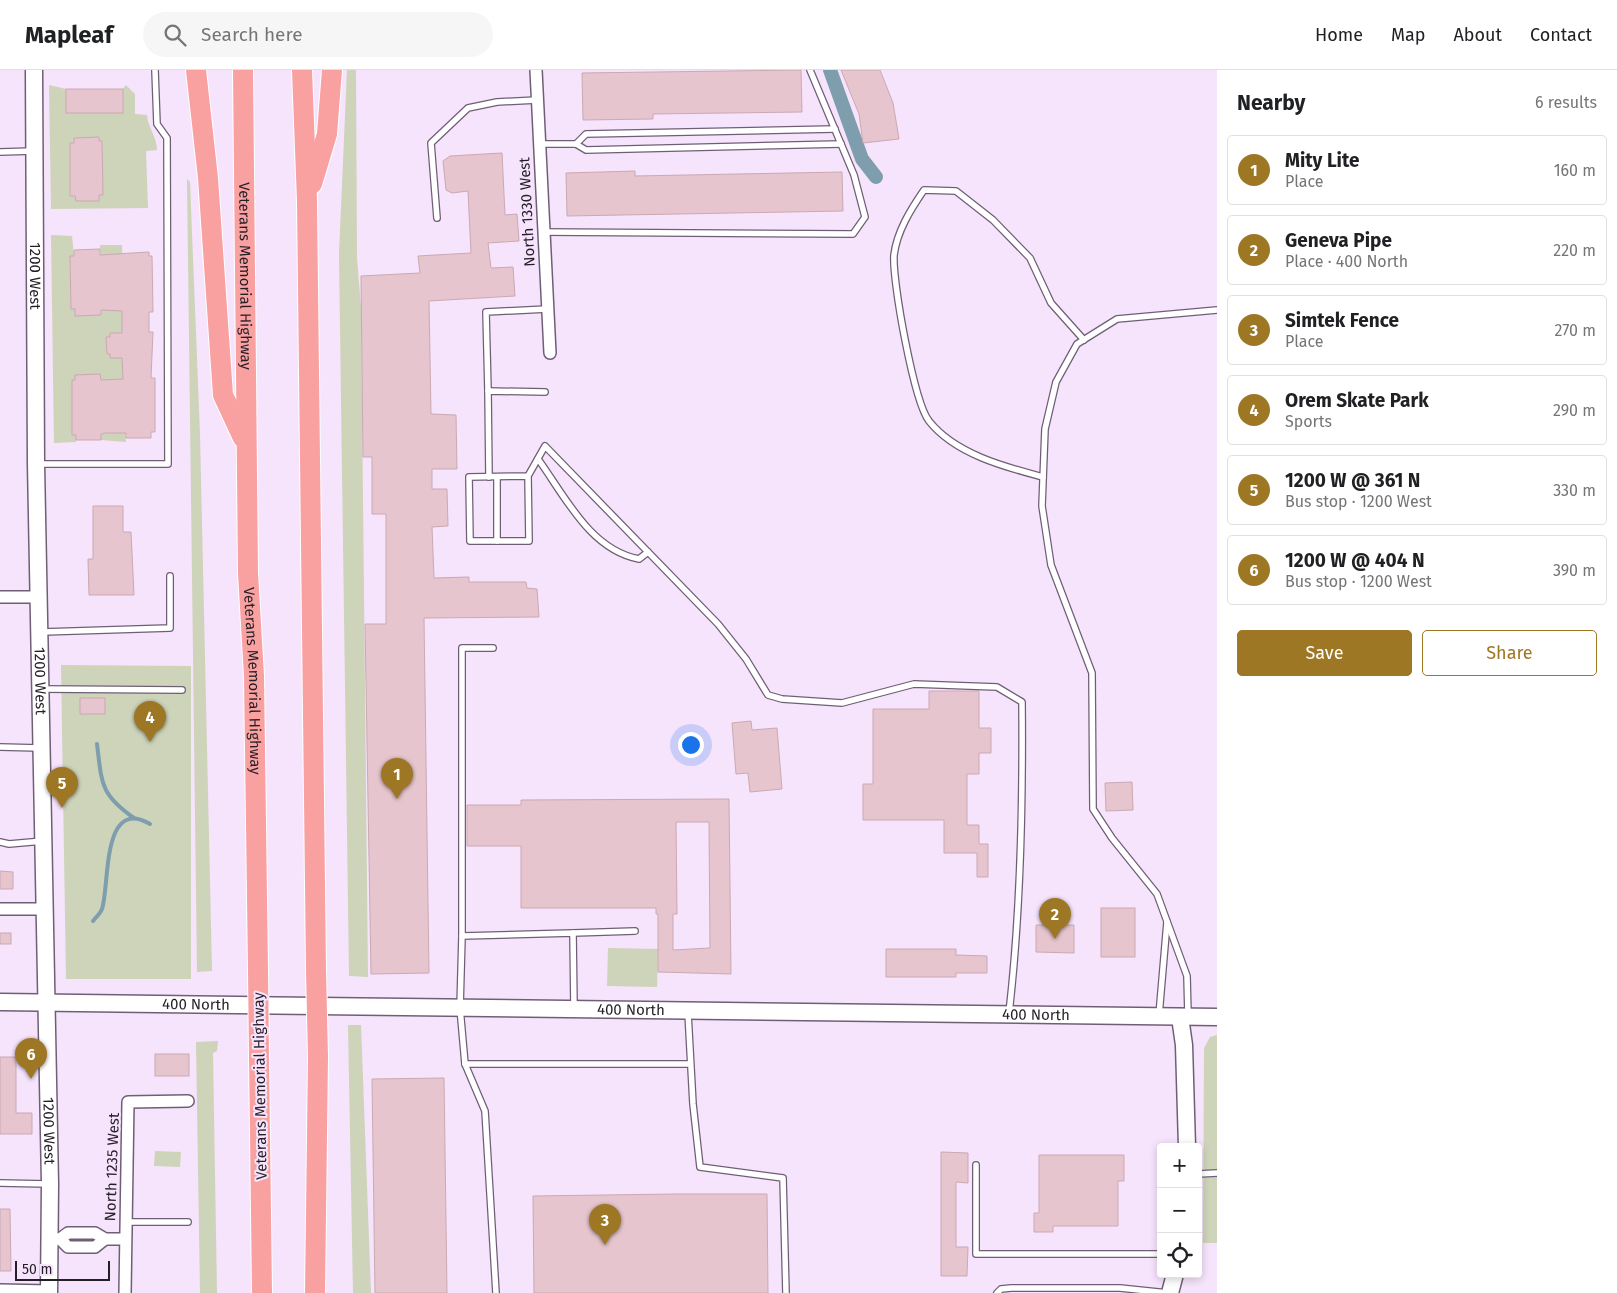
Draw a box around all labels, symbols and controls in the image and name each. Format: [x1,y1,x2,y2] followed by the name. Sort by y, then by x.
[143,12,493,57] search box
[25,21,113,49] text: Mapleaf
[161,21,189,49] icon: search
[201,23,303,46] text: Search here
[1315,24,1363,46] text: Home
[1391,24,1425,46] text: Map
[1453,24,1502,46] text: About
[1530,24,1592,46] text: Contact
[1237,90,1305,116] text: Nearby
[1535,93,1597,112] text: 6 results
[1285,149,1359,172] text: Mity Lite
[515,156,539,267] street label: North 1330 West
[1250,161,1258,180] text: 1
[1554,161,1596,180] text: 160 m
[1285,172,1324,191] text: Place
[235,182,255,371] street label: Veterans Memorial Highway
[1285,229,1392,252] text: Geneva Pipe
[1250,241,1258,260] text: 2
[1553,241,1596,260] text: 220 m
[26,242,44,310] street label: 1200 West
[1285,252,1408,271] text: Place · 400 North
[1285,309,1399,332] text: Simtek Fence
[1250,321,1258,340] text: 3
[1554,321,1596,340] text: 270 m
[1285,332,1324,351] text: Place
[1285,389,1429,412] text: Orem Skate Park
[1249,401,1259,420] text: 4
[1553,401,1596,420] text: 290 m
[1285,412,1332,431] text: Sports
[1285,469,1420,492] text: 1200 W @ 361 N
[1250,481,1258,500] text: 5
[1553,481,1596,500] text: 330 m
[1285,492,1432,511] text: Bus stop · 1200 West
[1285,549,1425,572] text: 1200 W @ 404 N
[1249,561,1259,580] text: 6
[1553,561,1596,580] text: 390 m
[1285,572,1432,591] text: Bus stop · 1200 West
[240,587,264,775] street label: Veterans Memorial Highway
[1237,630,1412,676] button: Save
[1422,630,1597,676] button: Share
[31,647,50,715] street label: 1200 West
[134,701,166,742] pin: 4
[678,732,704,758] your location
[381,758,413,799] pin: 1
[46,767,78,808] pin: 5
[1039,898,1071,939] pin: 2
[249,992,271,1180] street label: Veterans Memorial Highway
[162,995,230,1014] street label: 400 North
[597,1000,665,1019] street label: 400 North
[1002,1005,1070,1024] street label: 400 North
[15,1038,47,1079] pin: 6
[39,1097,59,1165] street label: 1200 West
[101,1112,123,1222] street label: North 1235 West
[1157,1143,1202,1278] map controls
[1157,1143,1202,1188] button: +
[1157,1188,1202,1233] button: −
[589,1204,621,1245] pin: 3
[1157,1233,1202,1278] button: locate
[15,1258,110,1281] scale bar
[22,1261,53,1278] text: 50 m

